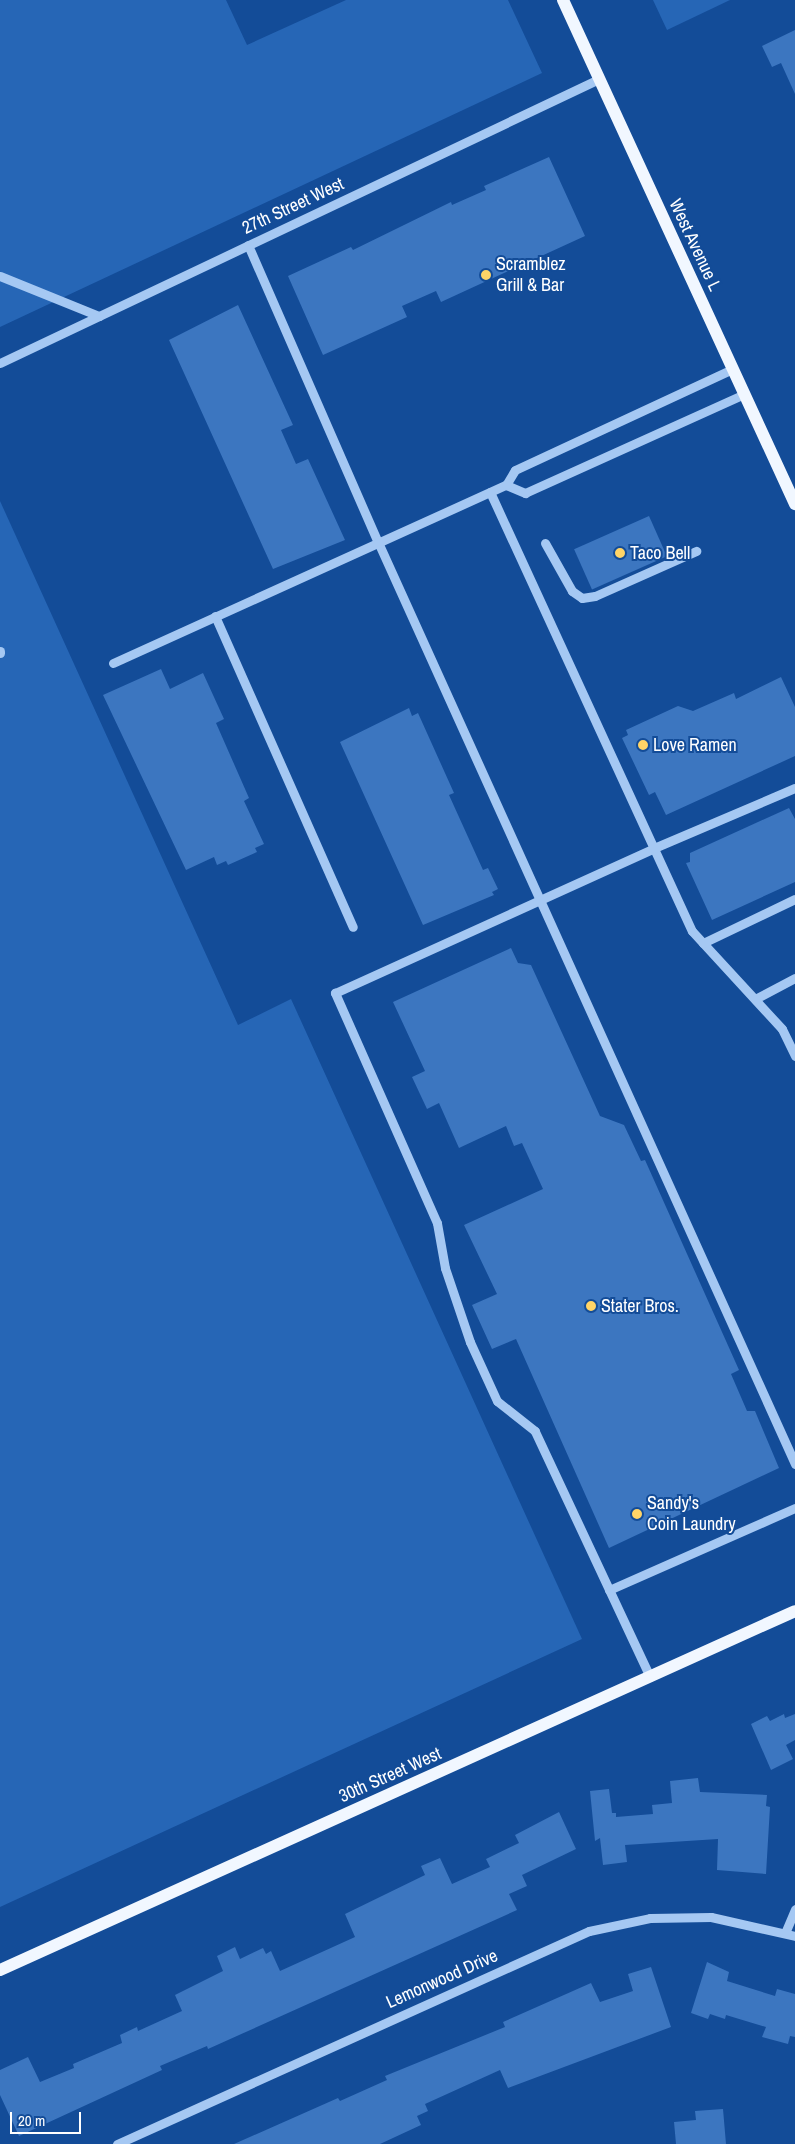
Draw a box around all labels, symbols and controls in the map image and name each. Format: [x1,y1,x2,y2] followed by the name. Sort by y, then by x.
[239,173,347,239] street label: 27th Street West
[664,195,726,295] street label: West Avenue L
[496,254,566,296] place label: Scramblez Grill & Bar
[480,269,492,281] marker: Scramblez Grill & Bar
[630,542,690,564] place label: Taco Bell
[614,547,626,559] marker: Taco Bell
[653,734,737,756] place label: Love Ramen
[637,739,649,751] marker: Love Ramen
[601,1295,679,1317] place label: Stater Bros.
[585,1300,597,1312] marker: Stater Bros.
[647,1493,736,1536] place label: Sandy's Coin Laundry
[631,1508,643,1520] marker: Sandy's Coin Laundry
[336,1743,444,1807] street label: 30th Street West
[383,1945,501,2013] street label: Lemonwood Drive
[12,2102,84,2134] scale bar
[18,2110,45,2131] text: 20 m

